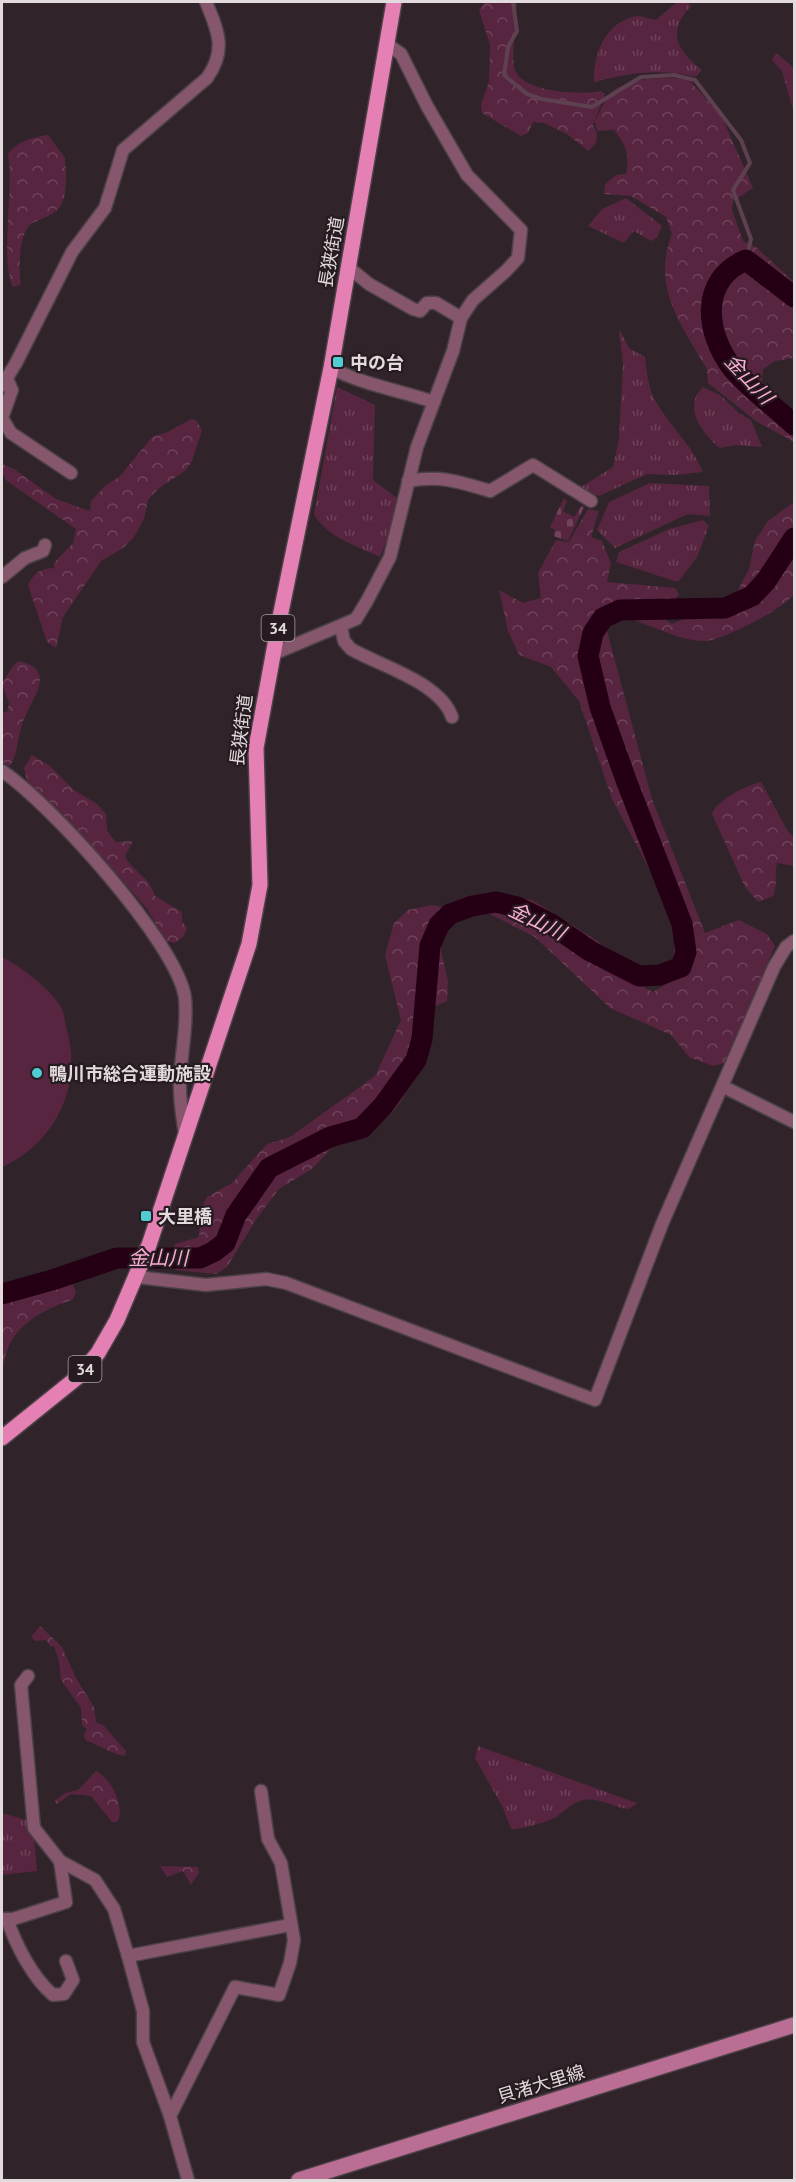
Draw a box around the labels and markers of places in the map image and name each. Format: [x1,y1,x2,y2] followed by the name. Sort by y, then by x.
[350,351,404,374] place label: 中の台
[331,355,345,369] marker: 中の台
[49,1062,211,1085] place label: 鴨川市総合運動施設
[30,1066,44,1080] marker: 鴨川市総合運動施設
[158,1205,212,1228] place label: 大里橋
[139,1209,153,1223] marker: 大里橋

